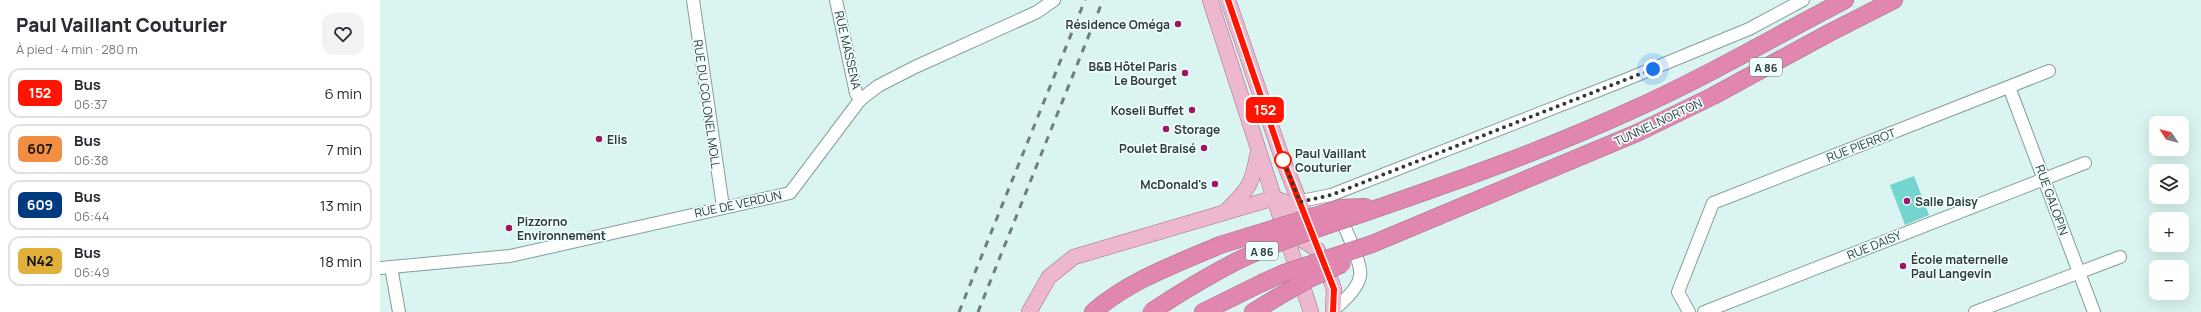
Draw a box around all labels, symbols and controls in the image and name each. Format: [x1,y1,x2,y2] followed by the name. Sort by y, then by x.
[831,9,865,91] street label: RUE MASSENA
[16,12,227,38] text: Paul Vaillant Couturier
[322,13,364,55] button: heart
[1065,16,1170,33] place label: Résidence Oméga
[1173,19,1183,29] marker: Résidence Oméga
[690,38,724,170] street label: RUE DU COLONEL MOLL
[16,40,138,58] text: À pied · 4 min · 280 m
[1088,58,1177,89] place label: B&B Hôtel Paris Le Bourget
[1750,58,1782,76] road number: A 86
[1643,59,1663,79] your location
[1180,68,1190,78] marker: B&B Hôtel Paris Le Bourget
[74,74,101,95] text: Bus
[29,83,51,102] text: 152
[325,83,362,104] text: 6 min
[1611,94,1705,150] street label: TUNNEL NORTON
[74,95,108,113] text: 06:37
[1242,97,1288,123] line badge: 152
[1254,100,1276,119] text: 152
[1111,102,1184,119] place label: Koseli Buffet
[1187,105,1197,115] marker: Koseli Buffet
[2149,116,2189,156] north arrow
[2149,116,2189,300] map controls
[1174,121,1220,138] place label: Storage
[1161,124,1171,134] marker: Storage
[1824,124,1899,166] street label: RUE PIERROT
[74,130,101,151] text: Bus
[607,131,628,148] place label: Elis
[594,134,604,144] marker: Elis
[27,139,53,158] text: 607
[326,139,362,160] text: 7 min
[1119,140,1196,157] place label: Poulet Braisé
[1199,143,1209,153] marker: Poulet Braisé
[1295,145,1366,176] place label: Paul Vaillant Couturier
[74,151,109,169] text: 06:38
[1274,151,1292,169] marker: Paul Vaillant Couturier
[2031,162,2073,238] street label: RUE GALOPIN
[2149,164,2189,204] button: layers
[1140,176,1207,193] place label: McDonald's
[1210,179,1220,189] marker: McDonald's
[74,186,101,207] text: Bus
[693,186,783,222] street label: RUE DE VERDUN
[1915,193,1978,210] place label: Salle Daisy
[27,195,53,214] text: 609
[320,195,362,216] text: 13 min
[1902,196,1912,206] marker: Salle Daisy
[74,207,109,225] text: 06:44
[2149,212,2189,252] button: +
[517,213,606,244] place label: Pizzorno Environnement
[504,223,514,233] marker: Pizzorno Environnement
[1844,226,1904,264] street label: RUE DAISY
[74,242,101,263] text: Bus
[1246,242,1278,260] road number: A 86
[27,251,53,270] text: N42
[319,251,362,272] text: 18 min
[1911,251,2008,282] place label: École maternelle Paul Langevin
[2149,260,2189,300] button: −
[1898,261,1908,271] marker: École maternelle Paul Langevin
[74,263,109,281] text: 06:49

